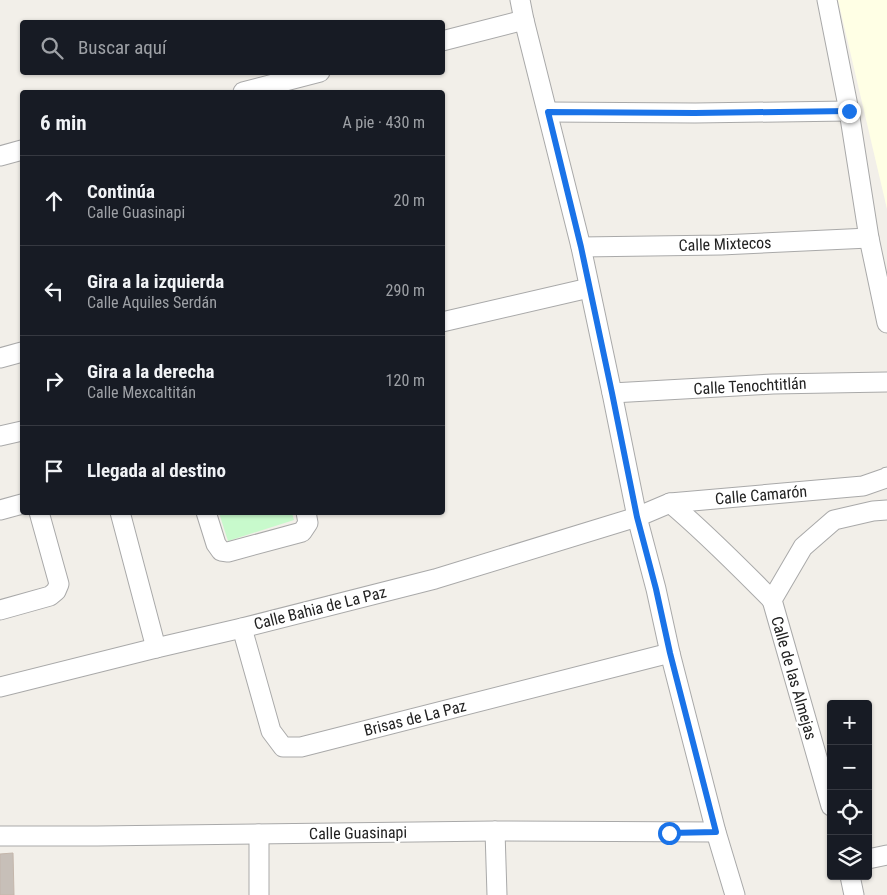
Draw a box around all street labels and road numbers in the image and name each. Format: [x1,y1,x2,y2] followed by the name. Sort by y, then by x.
[678,233,772,255] street label: Calle Mixtecos
[693,374,807,398] street label: Calle Tenochtitlán
[714,482,808,508] street label: Calle Camarón
[252,582,388,634] street label: Calle Bahia de La Paz
[767,614,821,742] street label: Calle de las Almejas
[362,696,468,740] street label: Brisas de La Paz
[309,823,407,843] street label: Calle Guasinapi

